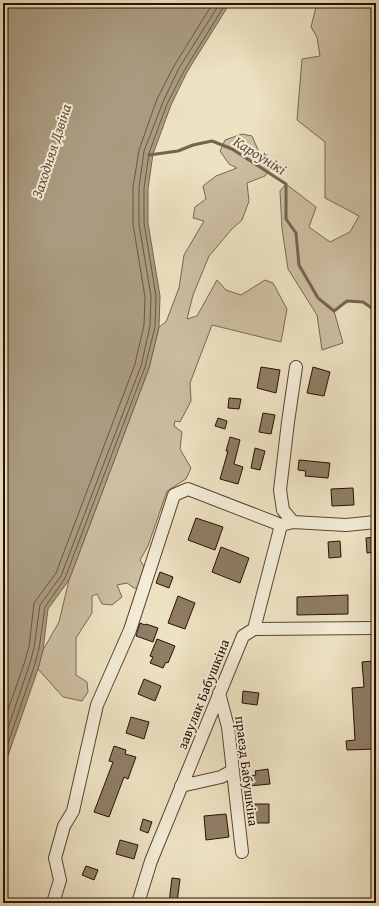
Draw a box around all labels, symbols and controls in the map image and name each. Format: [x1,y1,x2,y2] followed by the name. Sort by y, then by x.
[26,101,76,201] water label: Заходняя Дзвіна
[230,131,291,180] water label: Кароўнікі
[172,636,234,752] street label: завулак Бабушкіна
[230,715,264,828] street label: праезд Бабушкіна

